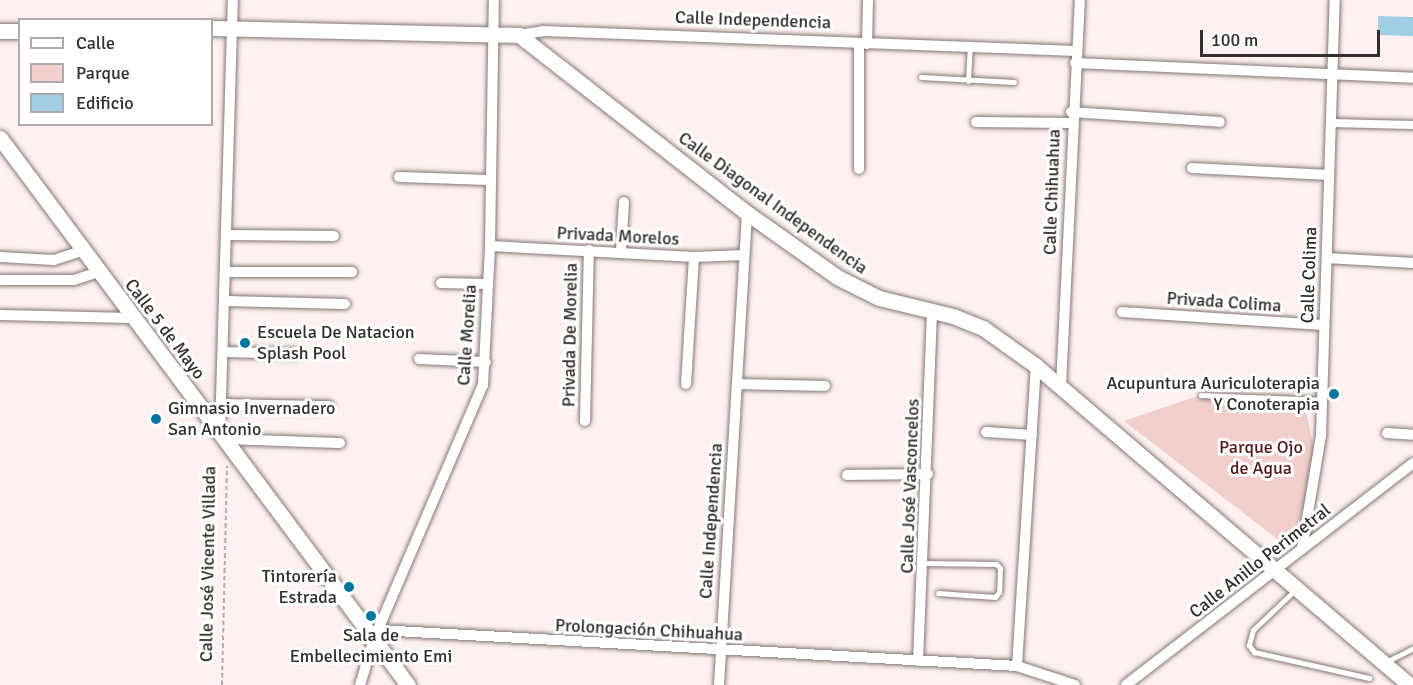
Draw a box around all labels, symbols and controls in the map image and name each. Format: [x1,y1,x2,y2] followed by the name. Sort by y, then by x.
[675,6,831,34] street label: Calle Independencia
[18,18,213,126] legend
[1203,18,1383,56] scale bar
[1211,29,1258,51] text: 100 m
[76,32,115,54] text: Calle
[76,62,130,84] text: Parque
[76,92,134,114] text: Edificio
[674,127,872,279] street label: Calle Diagonal Independencia
[1039,129,1065,255] street label: Calle Chihuahua
[556,222,680,250] street label: Privada Morelos
[1297,226,1321,324] street label: Calle Colima
[558,263,582,407] street label: Privada De Morelia
[120,274,210,384] street label: Calle 5 de Mayo
[453,284,481,386] street label: Calle Morelia
[1166,287,1282,317] street label: Privada Colima
[257,322,415,364] place label: Escuela De Natacion Splash Pool
[238,336,252,350] marker: Escuela De Natacion Splash Pool
[1106,373,1320,416] place label: Acupuntura Auriculoterapia Y Conoterapia
[1325,385,1343,403] marker: Acupuntura Auriculoterapia Y Conoterapia
[168,398,335,440] place label: Gimnasio Invernadero San Antonio
[896,398,924,574] street label: Calle José Vasconcelos
[149,412,163,426] marker: Gimnasio Invernadero San Antonio
[1219,437,1303,480] park label: Parque Ojo de Agua
[695,442,727,600] street label: Calle Independencia
[195,466,221,662] street label: Calle José Vicente Villada
[1185,499,1335,623] street label: Calle Anillo Perimetral
[262,566,337,608] place label: Tintorería Estrada
[342,580,356,594] marker: Tintorería Estrada
[364,609,378,623] marker: Sala de Embellecimiento Emi
[554,614,744,646] street label: Prolongación Chihuahua
[290,625,452,668] place label: Sala de Embellecimiento Emi

